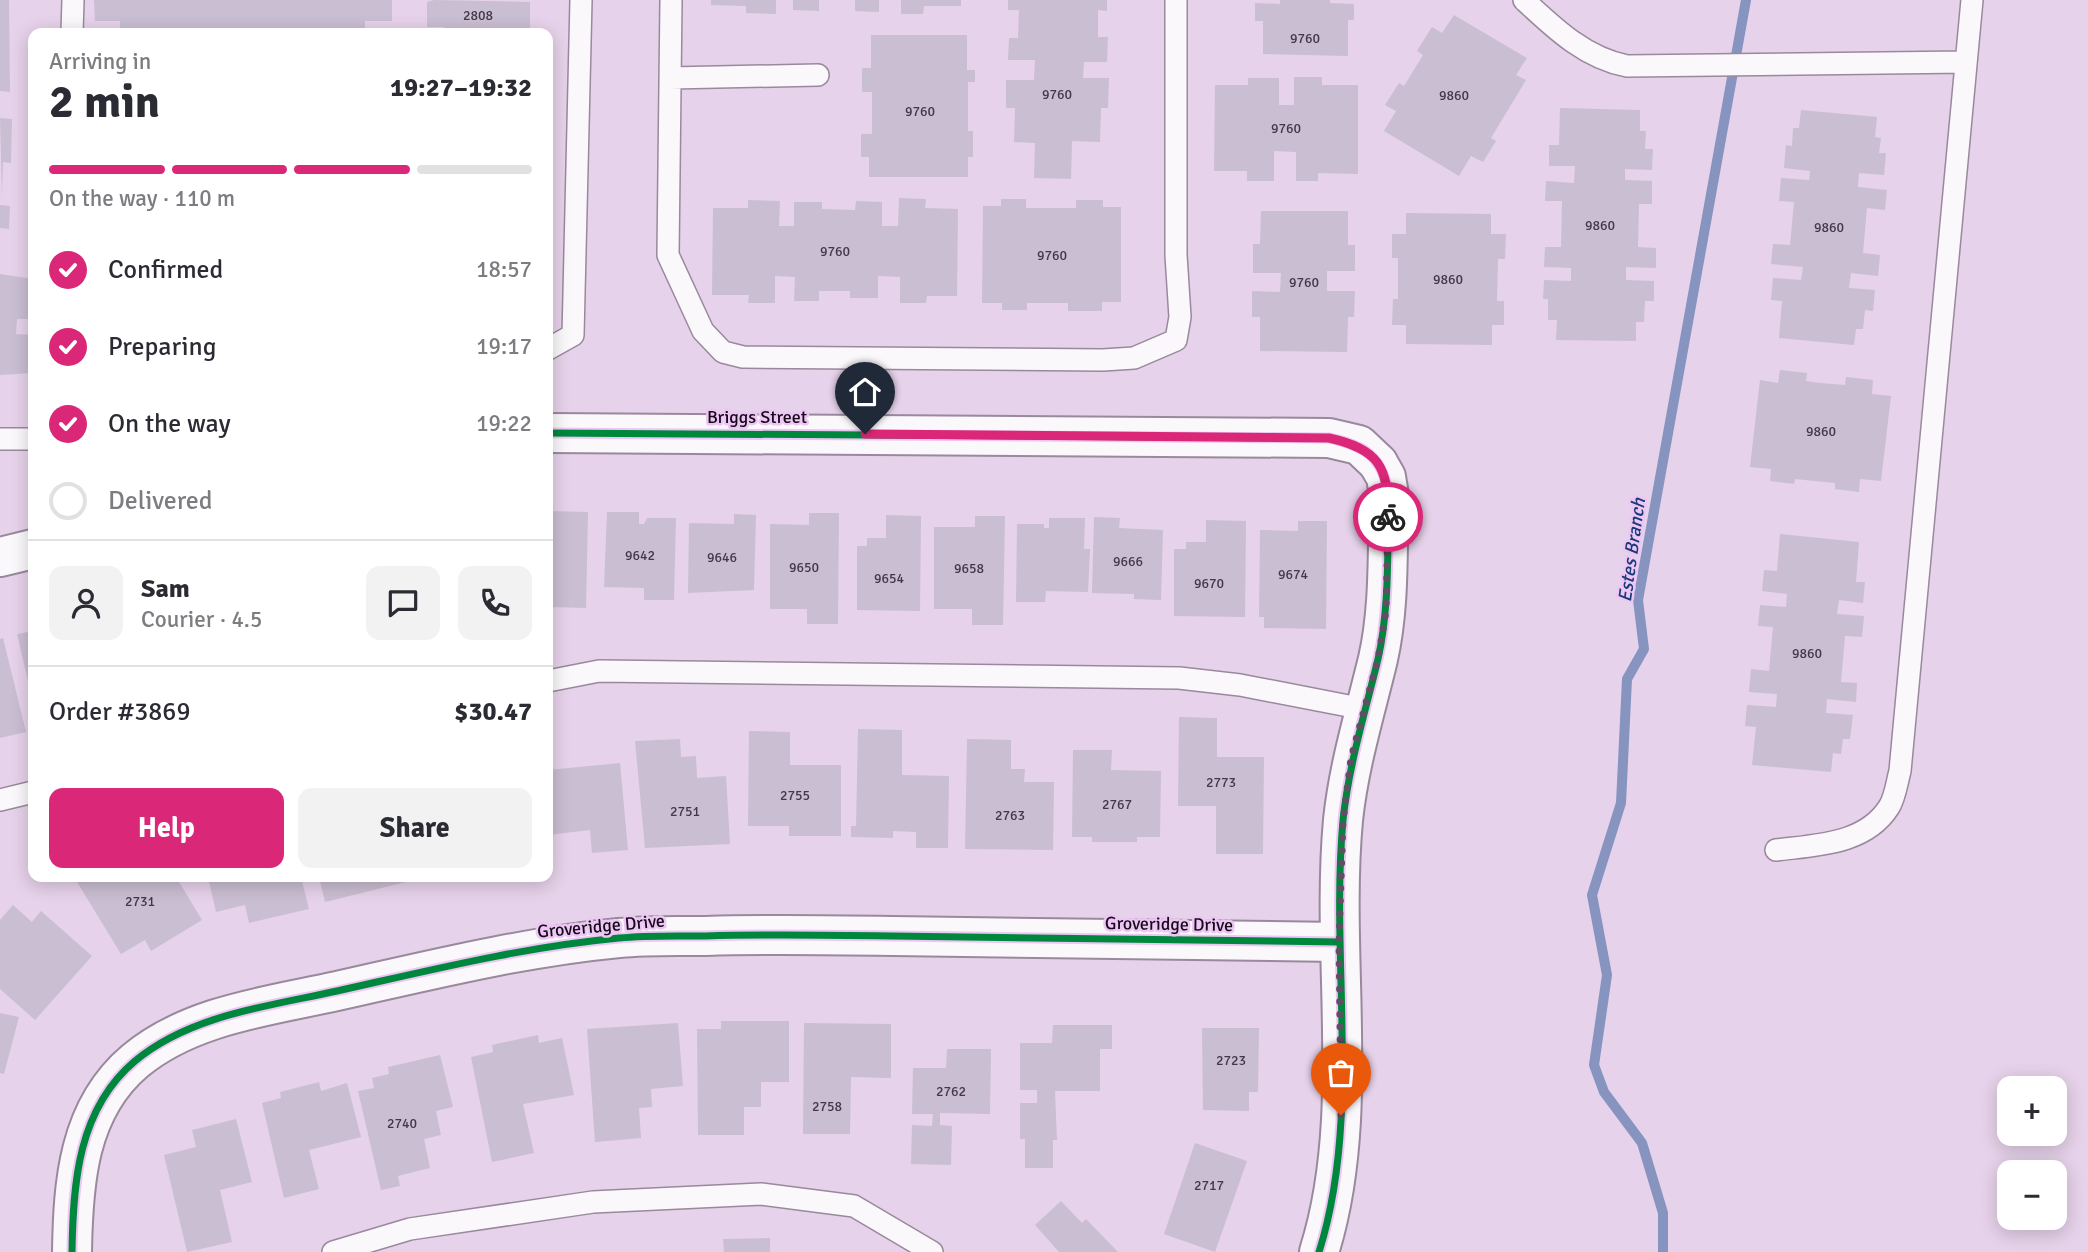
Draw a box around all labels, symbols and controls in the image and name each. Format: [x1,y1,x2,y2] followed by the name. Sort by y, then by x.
[463,7,493,24] house number: 2808
[1290,30,1320,47] house number: 9760
[49,47,151,76] text: Arriving in
[390,72,532,104] text: 19:27–19:32
[49,74,160,130] text: 2 min
[1042,86,1072,103] house number: 9760
[1439,87,1469,104] house number: 9860
[905,103,935,120] house number: 9760
[1271,120,1301,137] house number: 9760
[49,184,235,213] text: On the way · 110 m
[1585,217,1615,234] house number: 9860
[1814,219,1844,236] house number: 9860
[820,243,850,260] house number: 9760
[1037,247,1067,264] house number: 9760
[49,251,87,289] icon: check
[108,254,223,286] text: Confirmed
[476,255,532,284] text: 18:57
[1433,271,1463,288] house number: 9860
[1289,274,1319,291] house number: 9760
[49,328,87,366] icon: check
[108,331,216,363] text: Preparing
[476,332,532,361] text: 19:17
[835,362,895,434] pin
[846,373,884,411] icon: home
[49,405,87,443] icon: check
[707,406,807,428] street label: Briggs Street
[108,408,231,440] text: On the way
[476,409,532,438] text: 19:22
[1806,423,1836,440] house number: 9860
[1353,482,1423,552] courier
[108,485,213,517] text: Delivered
[1613,496,1651,604] water label: Estes Branch
[1369,498,1407,536] icon: bike
[625,547,655,564] house number: 9642
[707,549,737,566] house number: 9646
[1113,553,1143,570] house number: 9666
[789,559,819,576] house number: 9650
[954,560,984,577] house number: 9658
[49,566,123,640] button: person
[366,566,440,640] button: chat
[458,566,532,640] button: phone
[1278,566,1309,583] house number: 9674
[874,570,905,587] house number: 9654
[141,573,190,605] text: Sam
[1194,575,1224,592] house number: 9670
[141,605,262,634] text: Courier · 4.5
[1792,645,1822,662] house number: 9860
[49,696,190,728] text: Order #3869
[454,696,532,728] text: $30.47
[1206,774,1236,791] house number: 2773
[780,787,810,804] house number: 2755
[49,788,284,868] button: Help
[298,788,532,868] button: Share
[1102,796,1132,813] house number: 2767
[670,803,700,820] house number: 2751
[995,807,1025,824] house number: 2763
[125,893,155,910] house number: 2731
[536,909,666,943] street label: Groveridge Drive
[1105,912,1233,936] street label: Groveridge Drive
[1311,1043,1371,1115] pin
[1216,1052,1246,1069] house number: 2723
[1322,1054,1360,1092] icon: bag
[1997,1076,2067,1230] map controls
[1997,1076,2067,1146] button: +
[936,1083,966,1100] house number: 2762
[812,1098,842,1115] house number: 2758
[387,1115,417,1132] house number: 2740
[1997,1160,2067,1230] button: −
[1194,1177,1224,1194] house number: 2717

